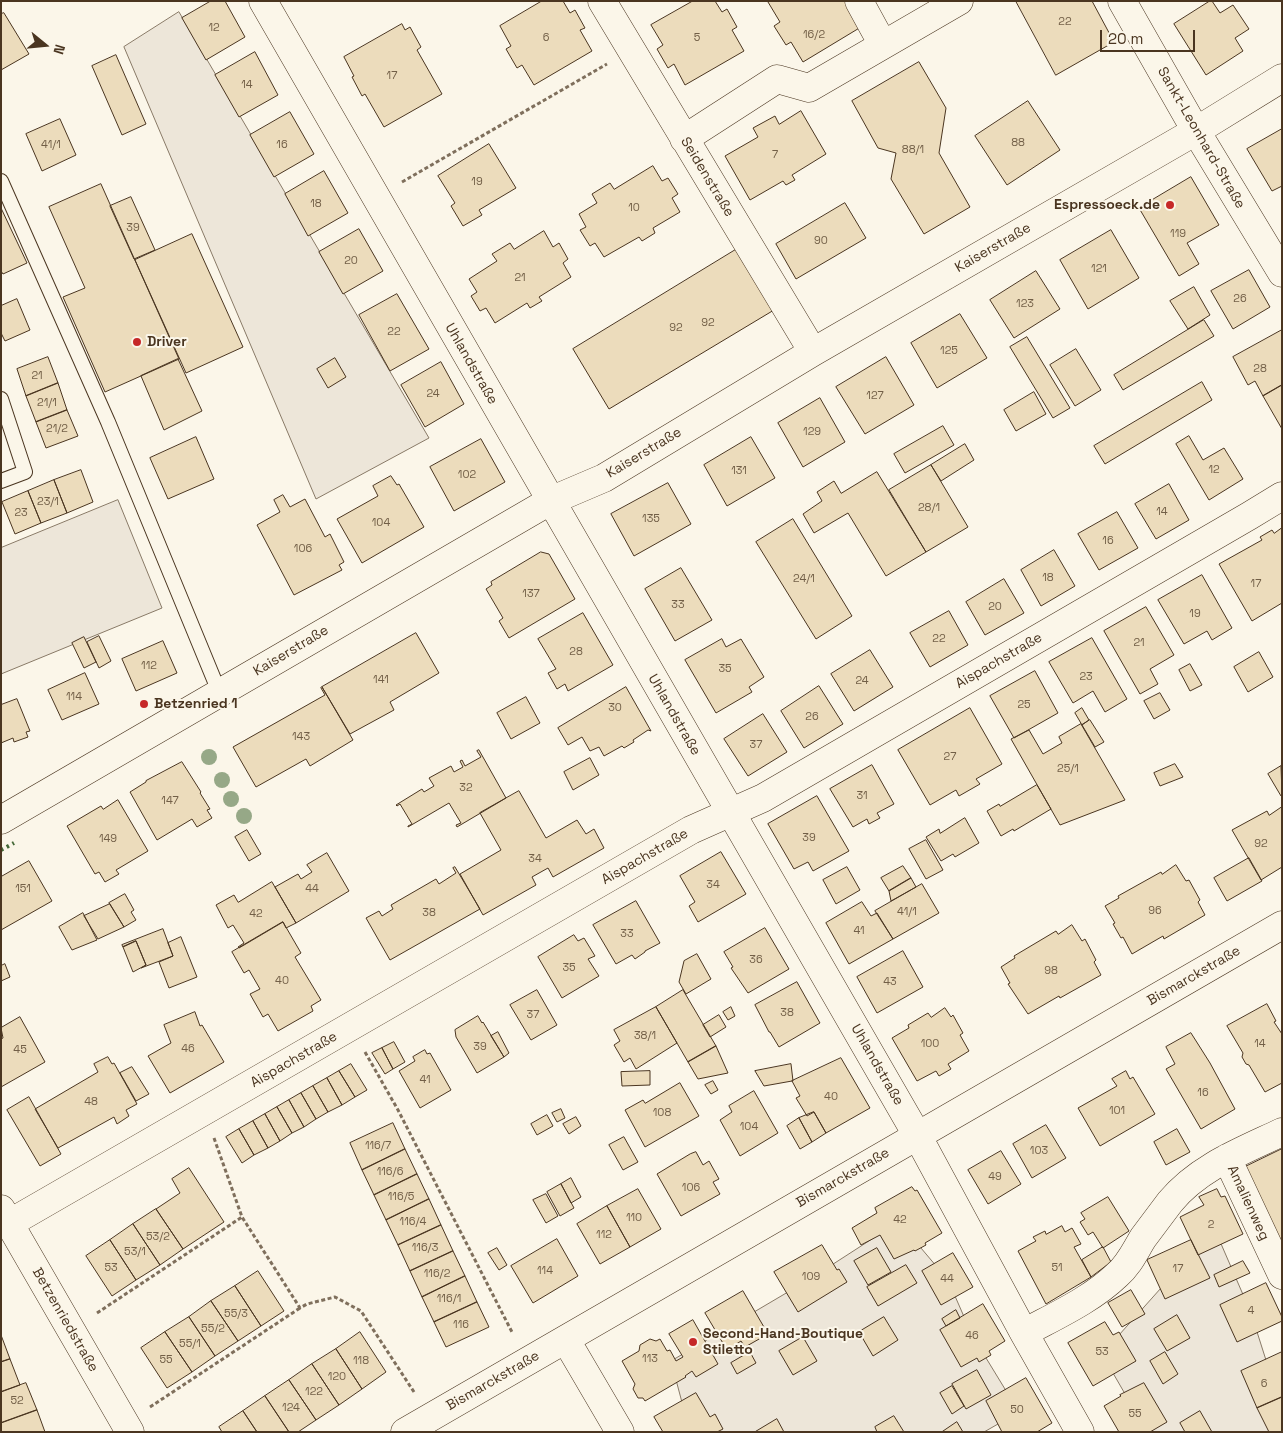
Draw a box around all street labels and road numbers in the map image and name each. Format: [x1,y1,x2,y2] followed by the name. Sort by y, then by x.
[1154,64,1248,212] street label: Sankt-Leonhard-Straße
[677,134,737,220] street label: Seidenstraße
[952,220,1034,276] street label: Kaiserstraße
[441,320,501,408] street label: Uhlandstraße
[603,424,685,482] street label: Kaiserstraße
[250,622,332,680] street label: Kaiserstraße
[953,629,1045,693] street label: Aispachstraße
[644,671,704,759] street label: Uhlandstraße
[599,825,691,889] street label: Aispachstraße
[1144,943,1244,1009] street label: Bismarckstraße
[847,1021,907,1109] street label: Uhlandstraße
[248,1028,340,1092] street label: Aispachstraße
[793,1145,893,1211] street label: Bismarckstraße
[1223,1163,1273,1243] street label: Amalienweg
[28,1265,102,1375] street label: Betzenriedstraße
[443,1348,543,1414] street label: Bismarckstraße

